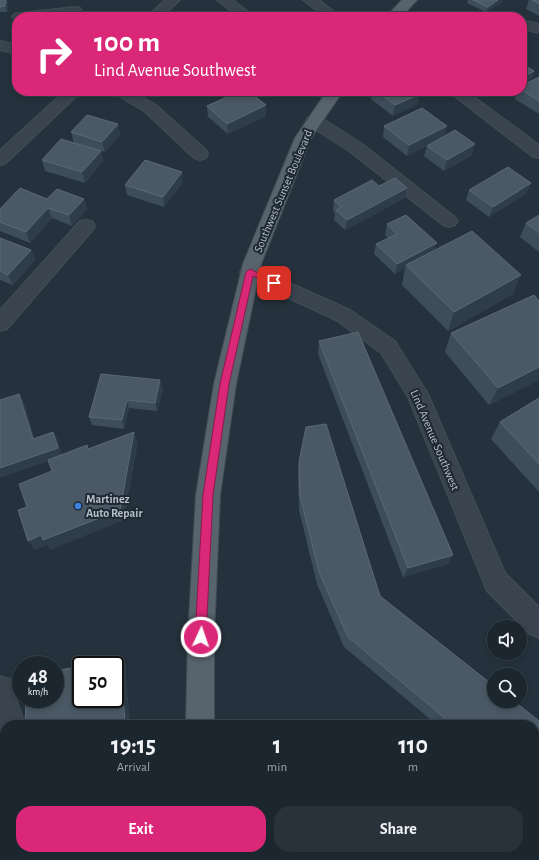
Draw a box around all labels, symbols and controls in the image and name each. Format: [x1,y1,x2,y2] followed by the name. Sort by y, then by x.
[28,28,80,80] icon: right
[94,29,160,57] text: 100 m
[94,62,256,80] text: Lind Avenue Southwest
[252,128,314,254] street label: Southwest Sunset Boulevard
[257,266,291,300] pin
[263,272,285,294] icon: arrive
[408,388,462,492] street label: Lind Avenue Southwest
[86,493,143,519] place label: Martinez Auto Repair
[73,501,83,511] marker: Martinez Auto Repair
[180,616,222,658] position arrow
[487,620,527,708] map controls
[487,620,527,660] button: sound
[72,656,124,708] speed limit sign: 50
[28,667,48,687] text: 48
[487,668,527,708] button: search
[28,687,48,697] text: km/h
[111,734,156,758] text: 19:15
[273,734,281,758] text: 1
[398,734,428,758] text: 110
[117,761,150,774] text: Arrival
[267,761,287,774] text: min
[408,761,418,774] text: m
[16,806,266,852] button: Exit
[274,806,523,852] button: Share

